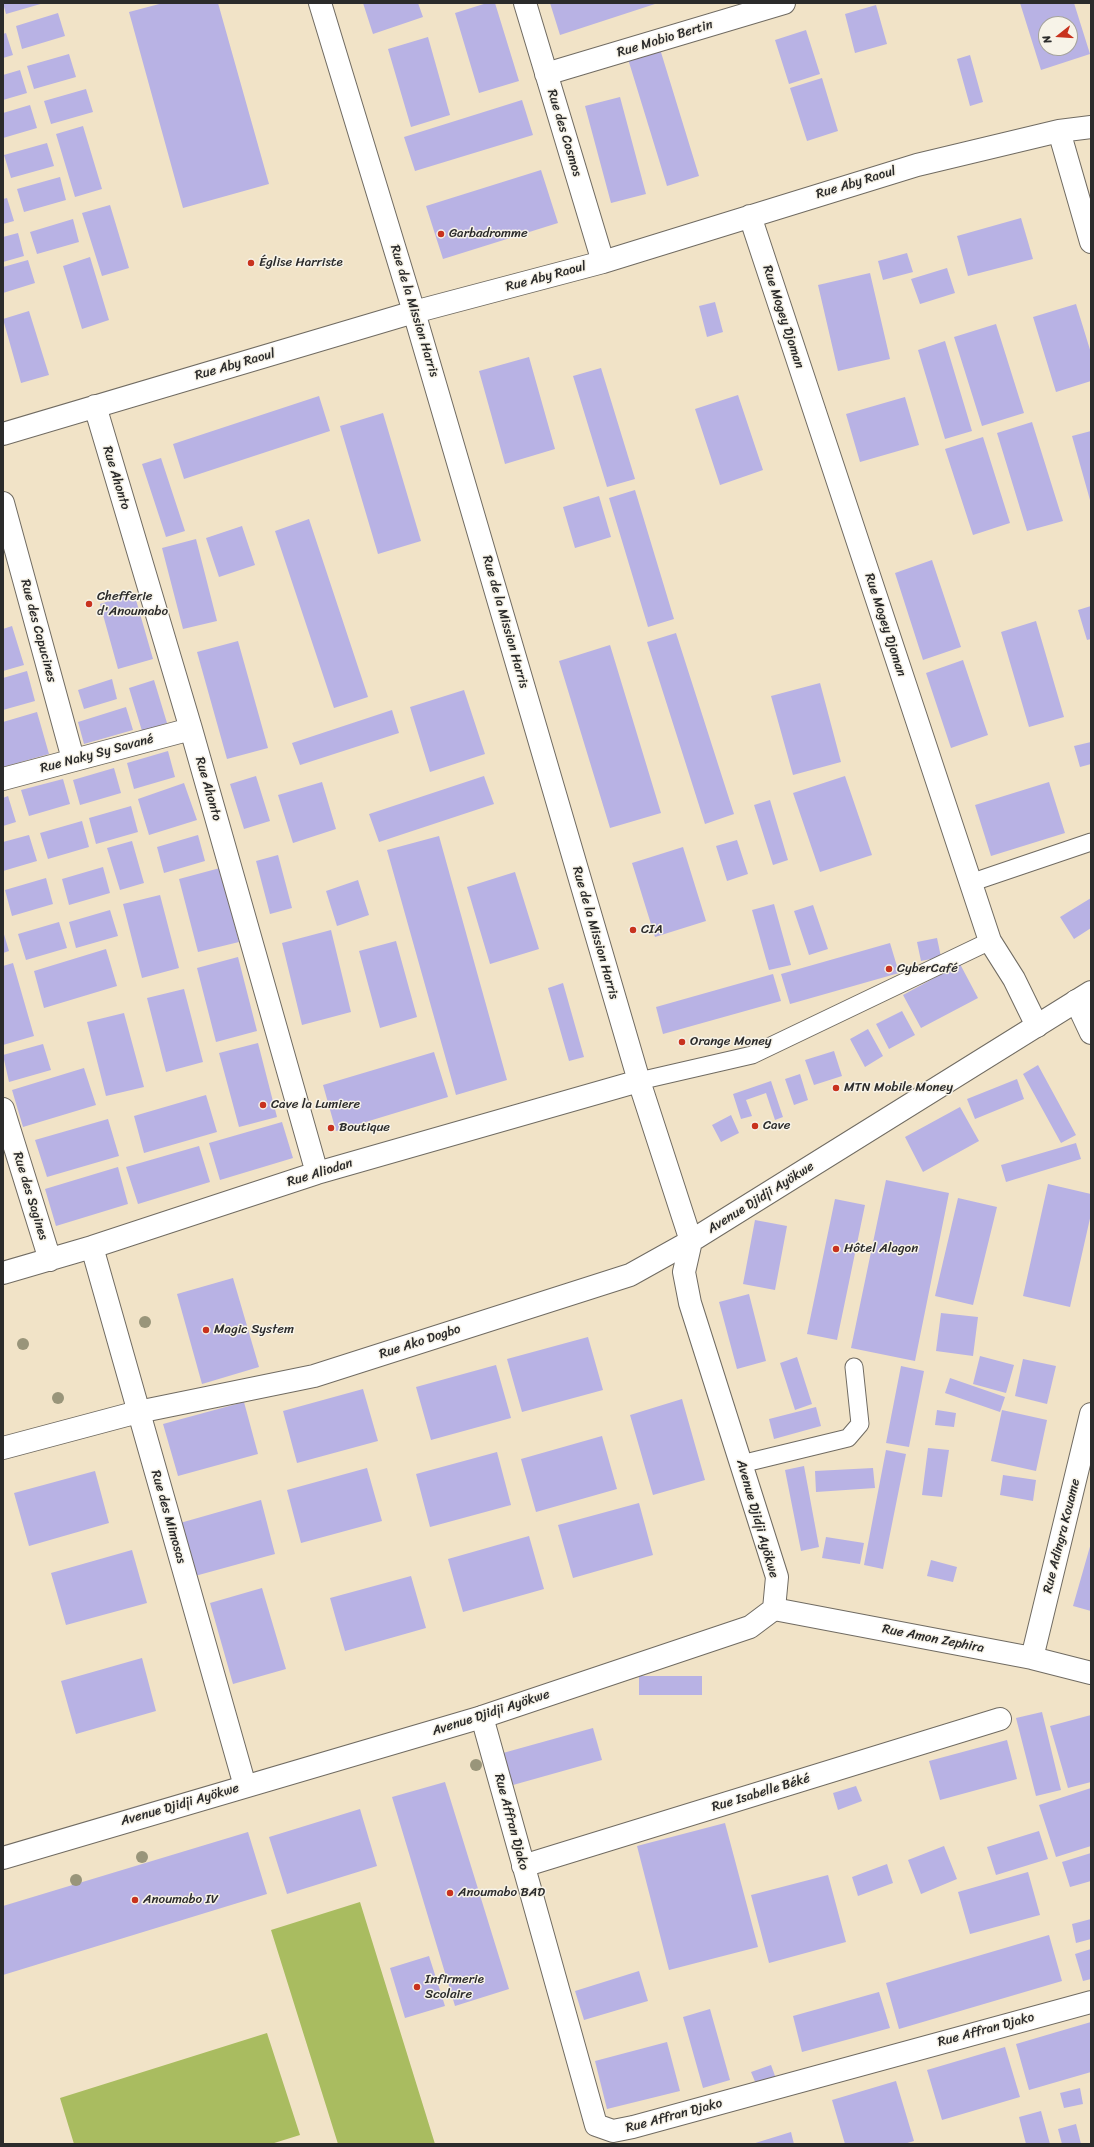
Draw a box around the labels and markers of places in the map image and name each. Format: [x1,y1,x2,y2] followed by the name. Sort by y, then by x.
[449,226,528,242] place label: Garbadromme
[436,229,446,239] marker: Garbadromme
[259,255,343,271] place label: Église Harriste
[246,258,256,268] marker: Église Harriste
[97,589,168,620] place label: Chefferie d'Anoumabo
[84,599,94,609] marker: Chefferie d'Anoumabo
[641,922,663,938] place label: CIA
[628,925,638,935] marker: CIA
[897,961,958,977] place label: CyberCafé
[884,964,894,974] marker: CyberCafé
[690,1034,772,1050] place label: Orange Money
[677,1037,687,1047] marker: Orange Money
[844,1080,953,1096] place label: MTN Mobile Money
[831,1083,841,1093] marker: MTN Mobile Money
[271,1097,360,1113] place label: Cave la Lumiere
[258,1100,268,1110] marker: Cave la Lumiere
[763,1118,790,1134] place label: Cave
[339,1120,390,1136] place label: Boutique
[750,1121,760,1131] marker: Cave
[326,1123,336,1133] marker: Boutique
[844,1241,918,1257] place label: Hôtel Alagon
[831,1244,841,1254] marker: Hôtel Alagon
[214,1322,294,1338] place label: Magic System
[201,1325,211,1335] marker: Magic System
[458,1885,545,1901] place label: Anoumabo BAD
[445,1888,455,1898] marker: Anoumabo BAD
[143,1892,218,1908] place label: Anoumabo IV
[130,1895,140,1905] marker: Anoumabo IV
[425,1972,484,2003] place label: Infirmerie Scolaire
[412,1982,422,1992] marker: Infirmerie Scolaire

